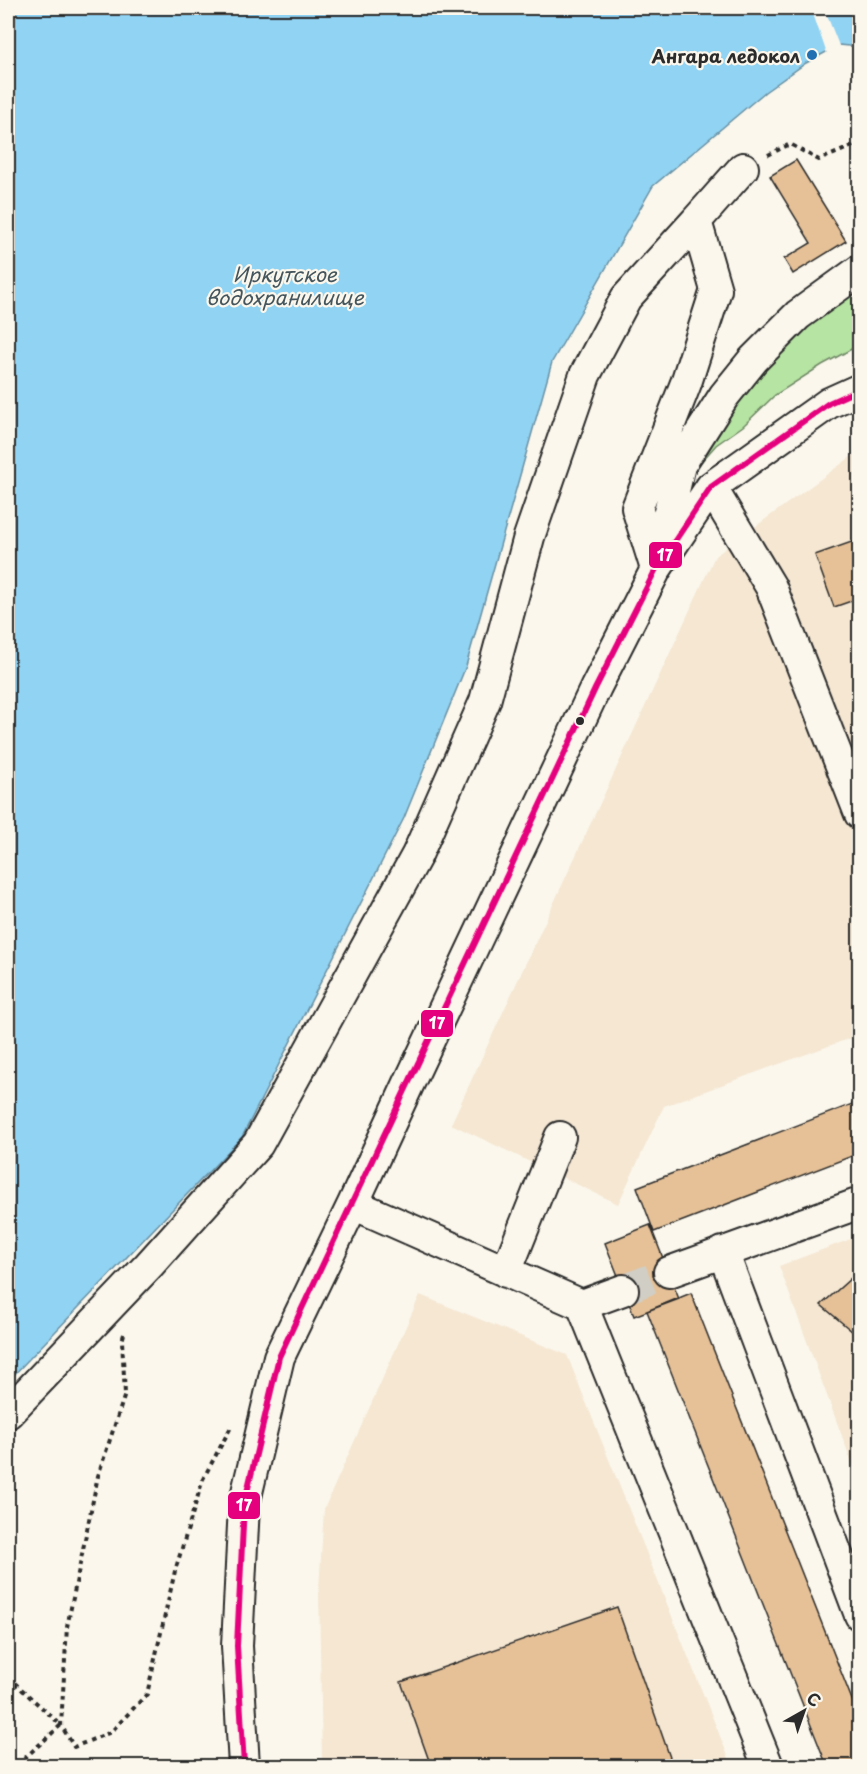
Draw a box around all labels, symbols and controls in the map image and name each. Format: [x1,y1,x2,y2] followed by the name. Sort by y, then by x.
[651,42,800,69] place label: Ангара ледокол
[805,48,819,62] marker: Ангара ледокол
[206,259,365,312] water label: Иркутское водохранилище
[648,541,683,569] line badge: 17
[657,542,674,566] text: 17
[574,715,586,727] unlabelled marker
[420,1009,454,1038] line badge: 17
[429,1010,446,1034] text: 17
[227,1491,261,1520] line badge: 17
[236,1492,253,1516] text: 17
[774,1681,834,1741] north arrow
[802,1686,827,1712] text: С

